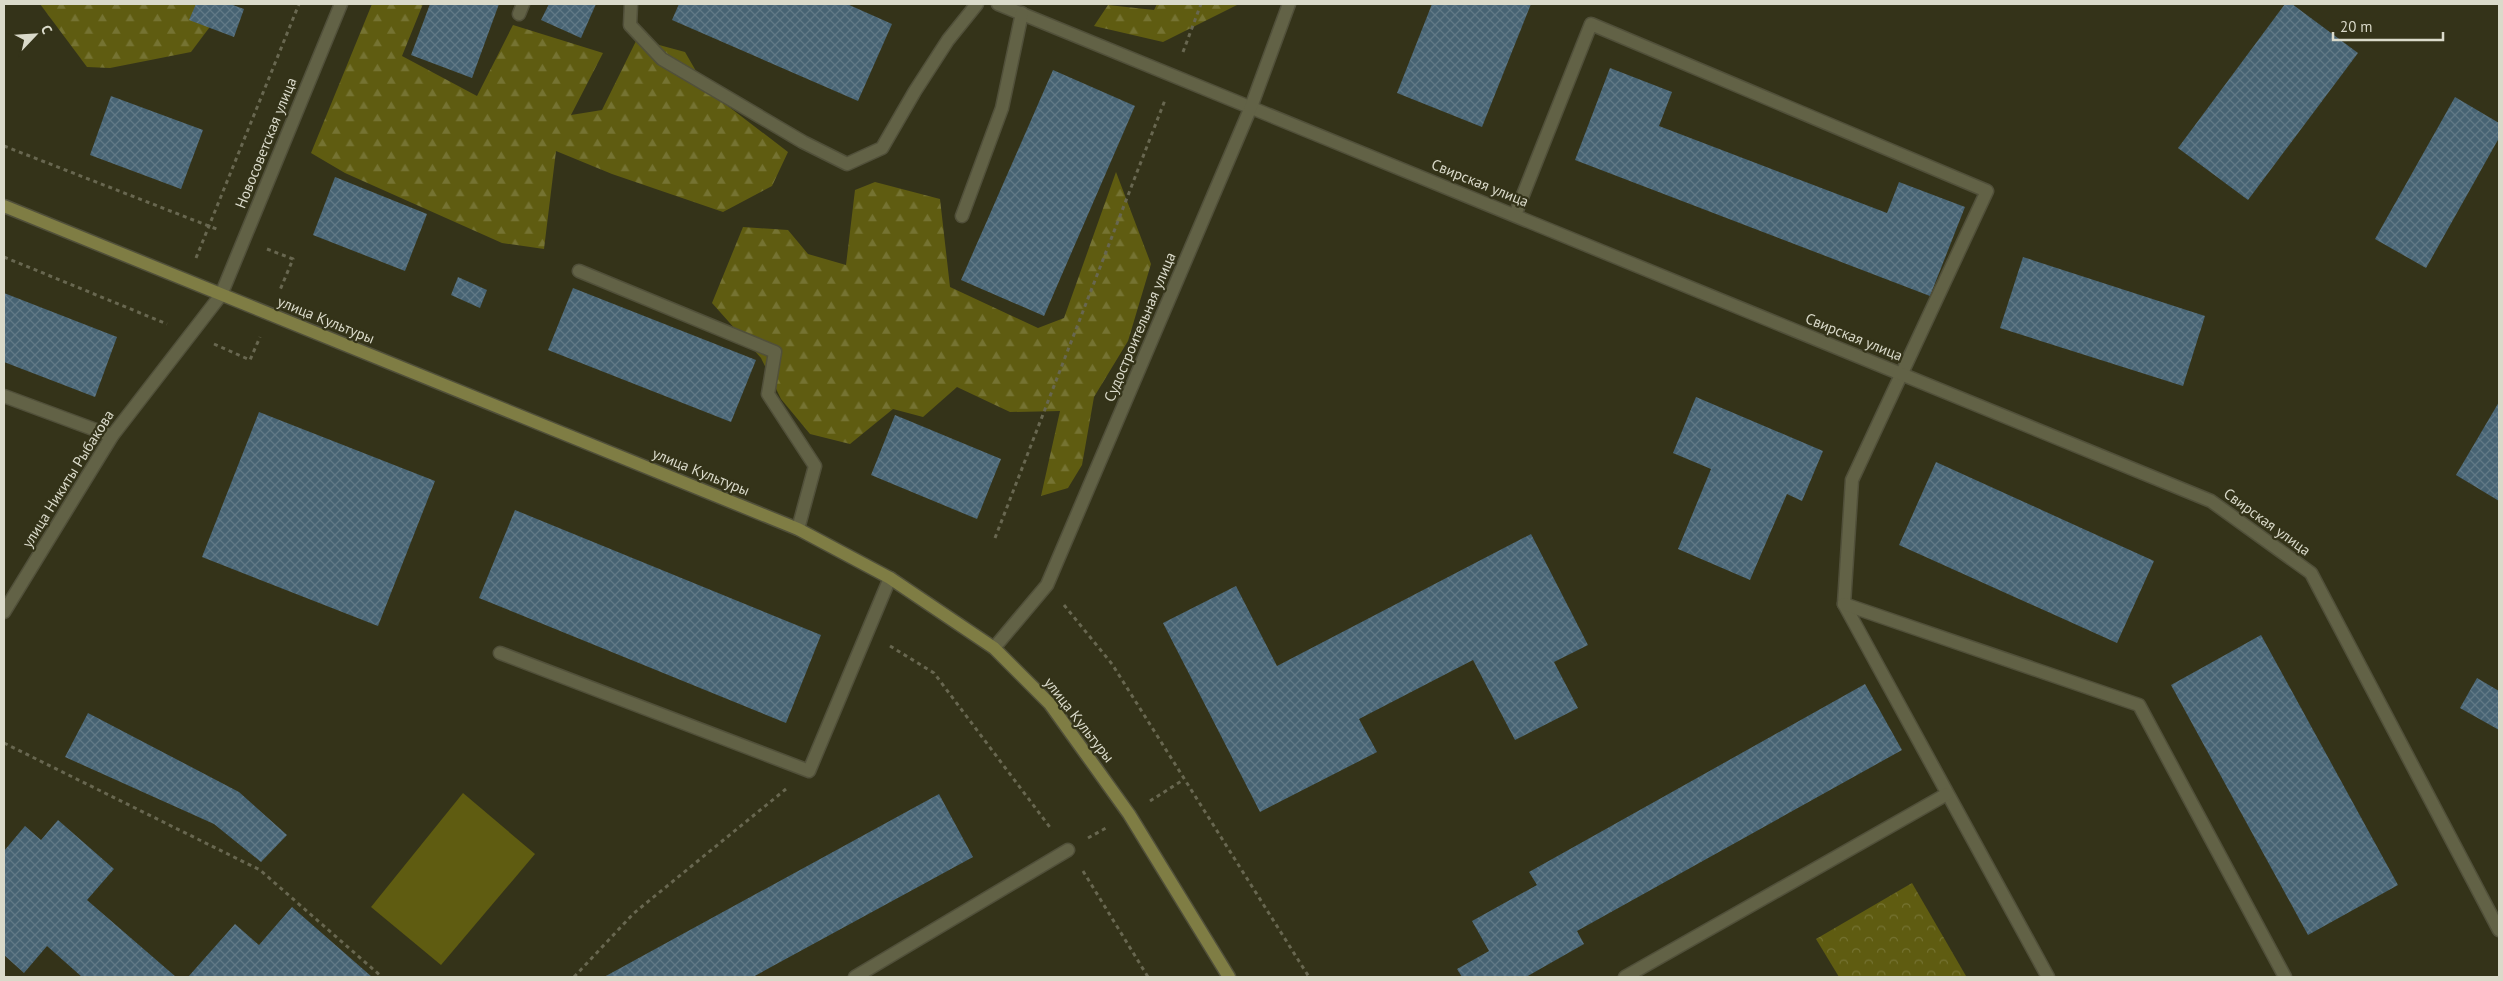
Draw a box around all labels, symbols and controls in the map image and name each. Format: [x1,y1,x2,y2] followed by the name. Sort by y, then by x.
[10,10,60,60] north arrow
[2333,10,2443,42] scale bar
[2340,17,2373,36] text: 20 m
[37,22,57,37] text: С
[231,75,300,211] street label: Новосоветская улица
[1429,154,1532,211] street label: Свирская улица
[1099,249,1180,404] street label: Судостроительная улица
[275,291,378,348] street label: улица Культуры
[1803,308,1906,365] street label: Свирская улица
[17,406,118,551] street label: улица Никиты Рыбакова
[650,443,753,500] street label: улица Культуры
[2220,484,2315,560] street label: Свирская улица
[1040,673,1119,766] street label: улица Культуры

